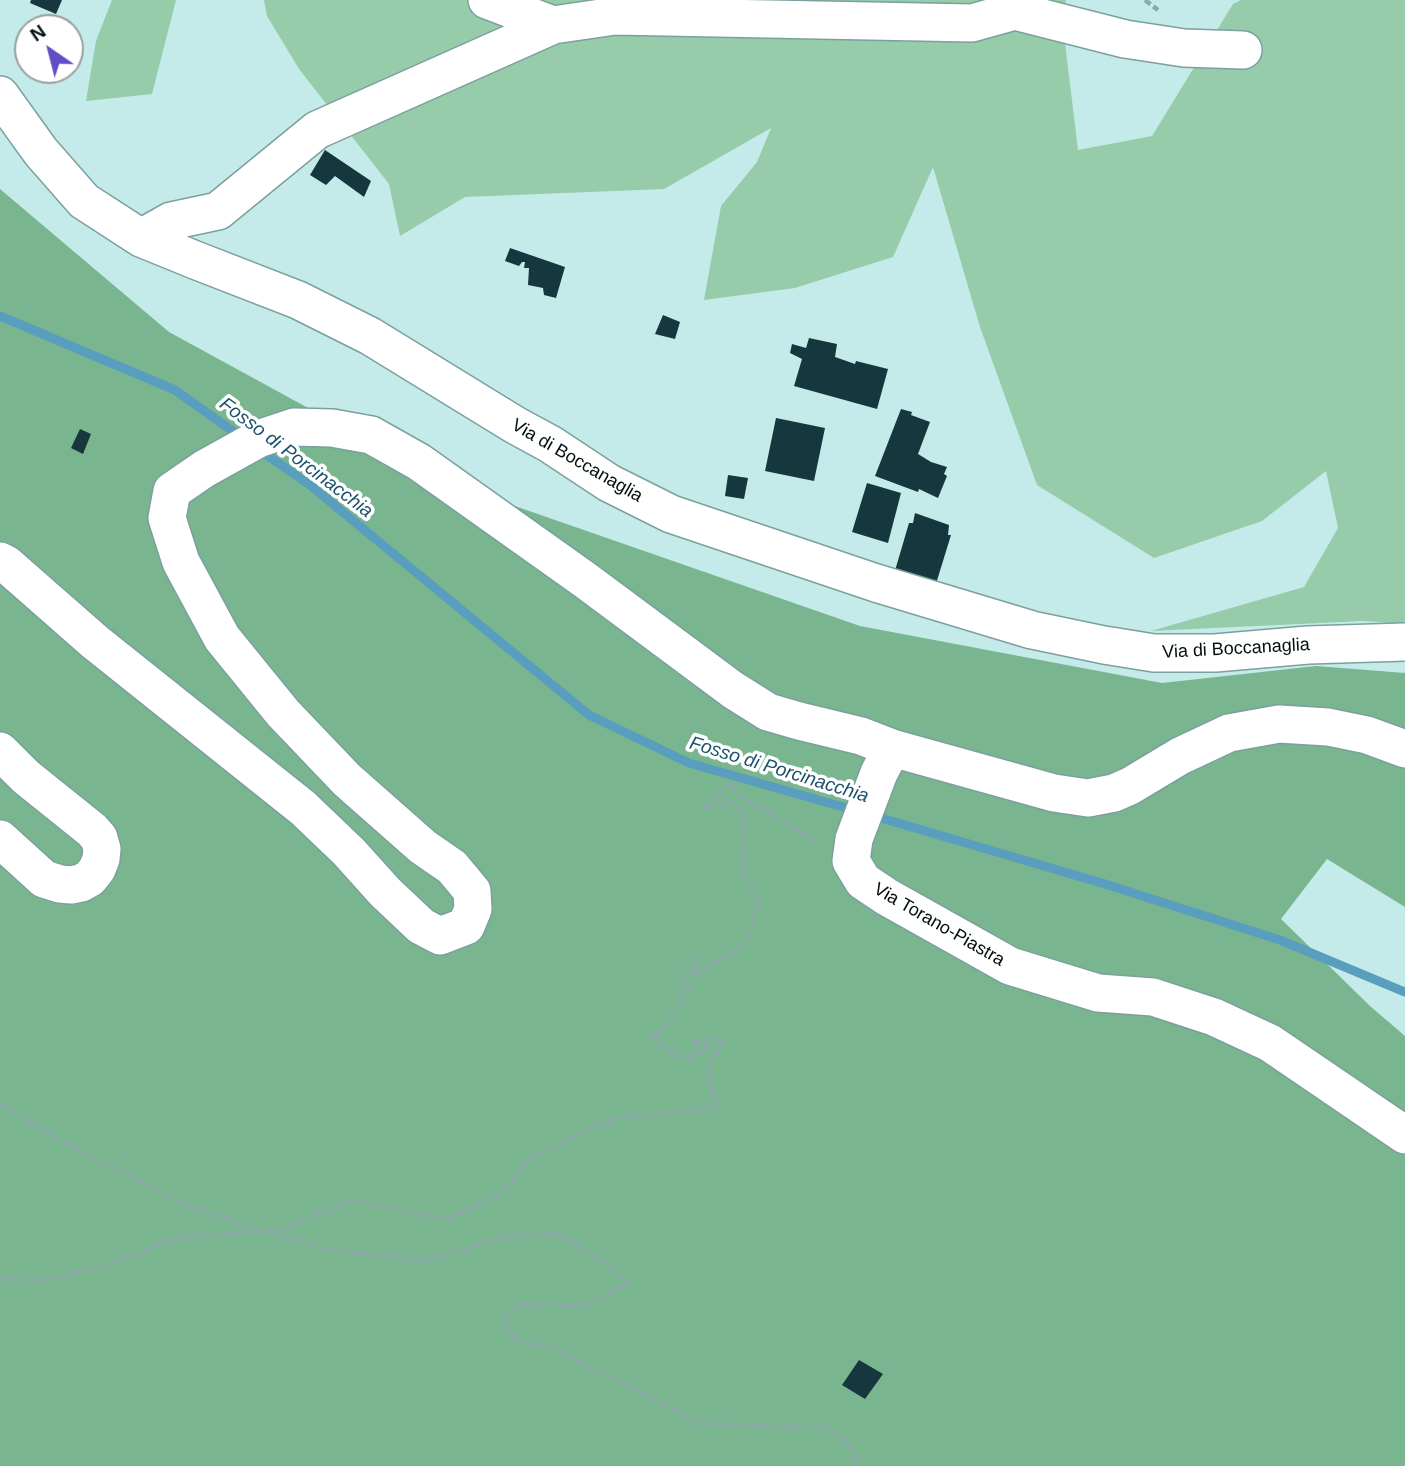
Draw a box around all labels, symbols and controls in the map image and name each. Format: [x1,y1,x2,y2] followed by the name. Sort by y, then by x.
[14,14,84,84] north arrow
[26,20,49,46] text: N
[215,393,377,523] water label: Fosso di Porcinacchia
[508,415,646,507] street label: Via di Boccanaglia
[1162,634,1310,664] street label: Via di Boccanaglia
[687,732,871,808] water label: Fosso di Porcinacchia
[870,879,1008,971] street label: Via Torano-Piastra

